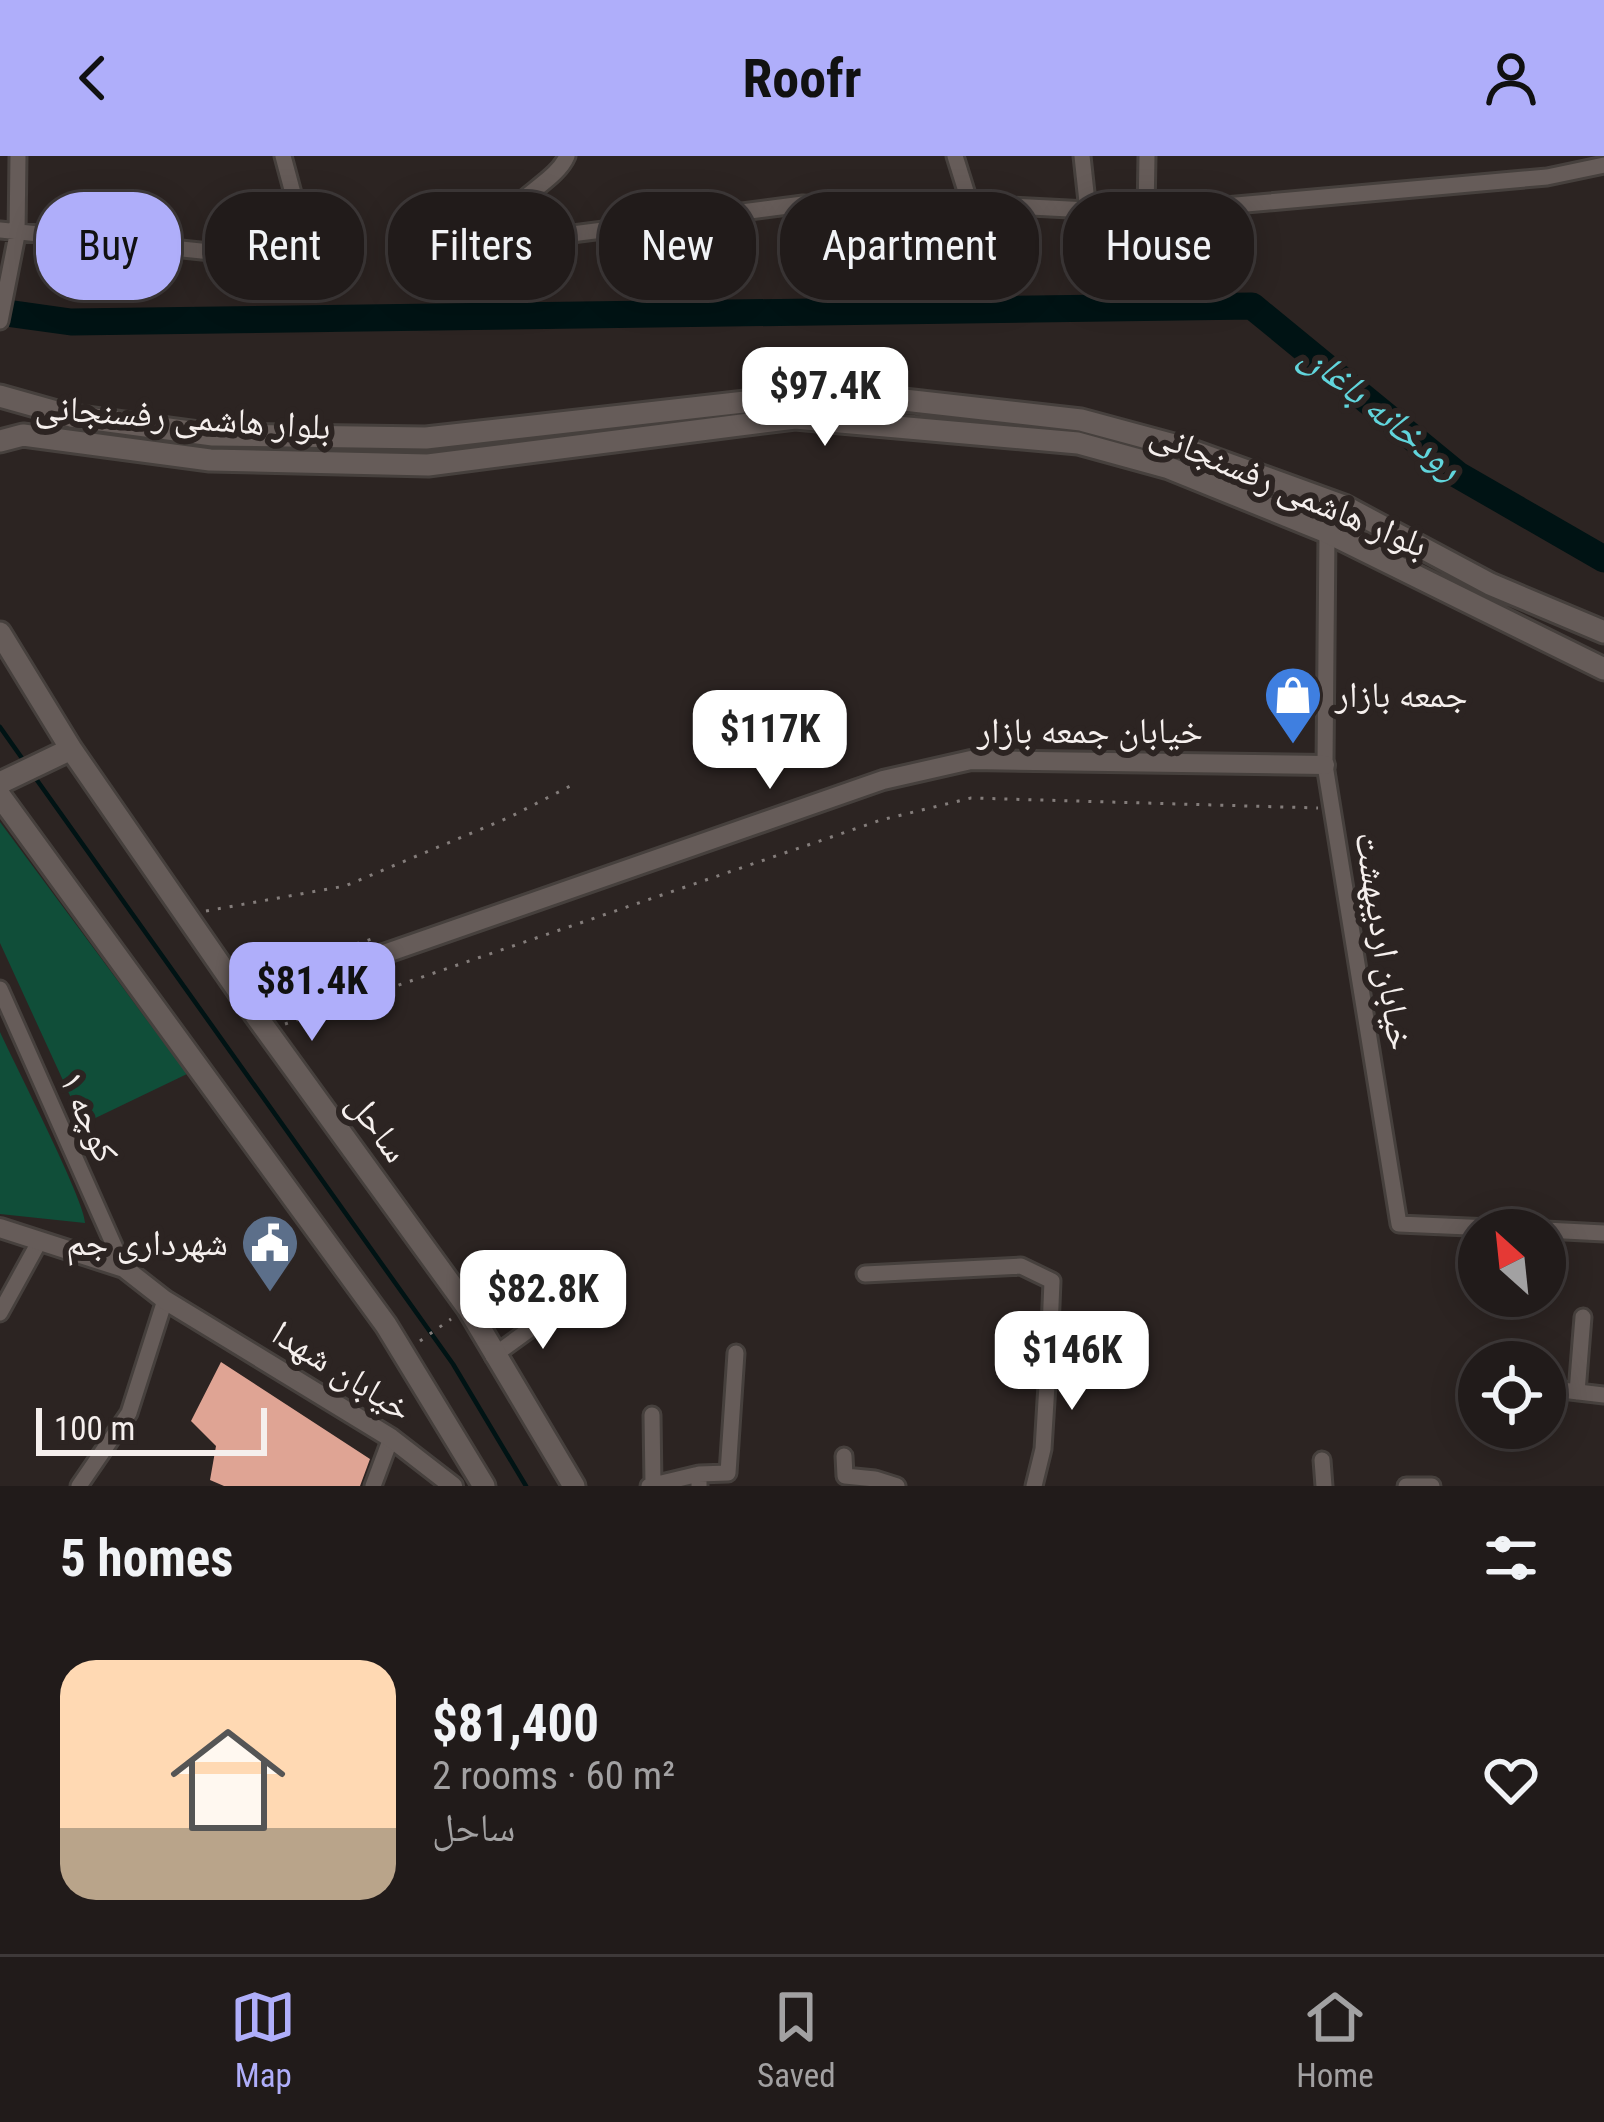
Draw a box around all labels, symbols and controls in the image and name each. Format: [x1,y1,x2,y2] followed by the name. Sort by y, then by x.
[60,45,126,111] icon: back
[1478,45,1544,111] icon: person
[742,47,862,110] text: Roofr
[36,192,181,300] chip: Buy
[205,192,364,300] chip: Rent
[388,192,575,300] chip: Filters
[599,192,756,300] chip: New
[780,192,1039,300] chip: Apartment
[1063,192,1254,300] chip: House
[1291,332,1472,491] water label: رودخانه باغان
[727,347,923,449] pin: $97.4K
[769,363,881,409] text: $97.4K
[34,386,332,448] street label: بلوار هاشمی رفسنجانی
[1144,412,1434,566] street label: بلوار هاشمی رفسنجانی
[1262,664,1324,746] shop icon: جمعه بازار
[1334,674,1468,716] place label: جمعه بازار
[686,690,854,792] pin: $117K
[720,706,820,752] text: $117K
[976,710,1203,752] street label: خیابان جمعه بازار
[1346,829,1422,1053] street label: خیابان اردیبهشت
[214,942,410,1044] pin: $81.4K
[256,958,368,1004] text: $81.4K
[50,1065,128,1169] street label: کوچه ۱
[338,1084,418,1170] street label: ساحل
[1458,1209,1566,1317] north arrow
[1458,1209,1566,1449] map controls
[239,1212,301,1294] public building icon: شهرداری جم
[66,1222,228,1266] place label: شهرداری جم
[445,1250,641,1352] pin: $82.8K
[487,1266,599,1312] text: $82.8K
[988,1311,1156,1413] pin: $146K
[265,1312,419,1430] street label: خیابان شهدا
[1022,1327,1122,1373] text: $146K
[1458,1341,1566,1449] button: locate
[36,1402,267,1455] scale bar
[54,1409,135,1448] text: 100 m
[1478,1525,1544,1591] icon: filters
[60,1529,233,1588] text: 5 homes
[432,1694,599,1753] text: $81,400
[156,1708,300,1852] icon: home
[1478,1747,1544,1813] icon: heart
[432,1753,675,1799] text: 2 rooms · 60 m²
[432,1805,515,1851] text: ساحل
[230,1984,296,2095] tab: Map
[757,1984,836,2095] tab: Saved
[1296,1984,1374,2095] tab: Home

